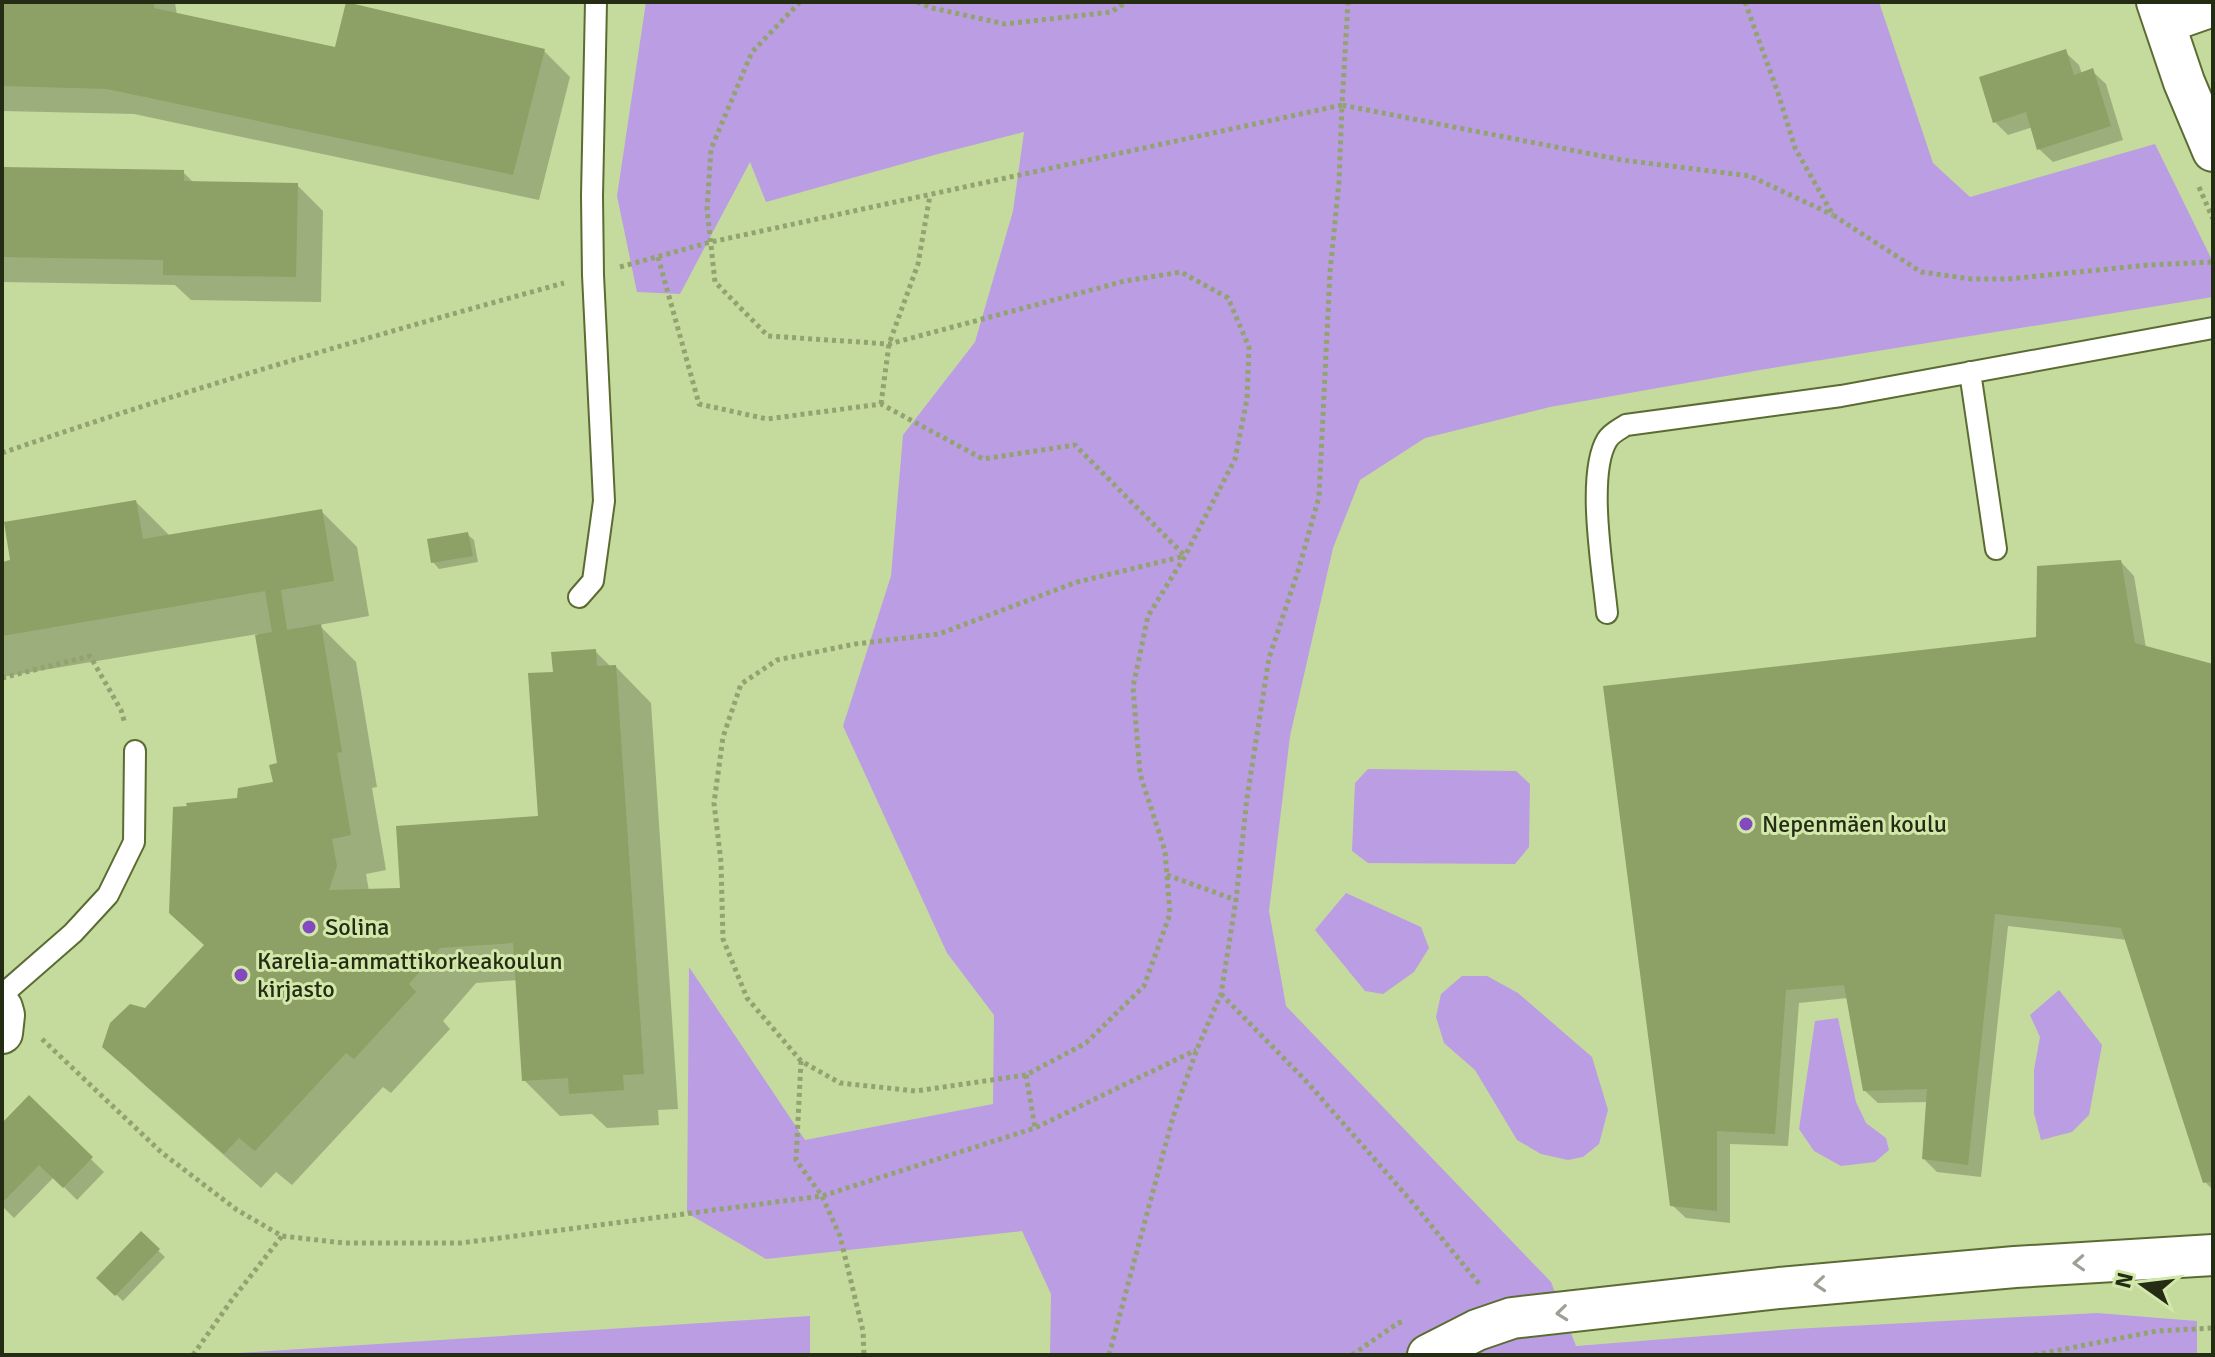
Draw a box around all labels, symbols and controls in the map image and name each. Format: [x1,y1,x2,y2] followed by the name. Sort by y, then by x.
[1762,809,1947,839] place label: Nepenmäen koulu
[1737,815,1755,833] marker: Nepenmäen koulu
[325,912,390,942] place label: Solina
[300,918,318,936] marker: Solina
[257,946,562,1004] place label: Karelia-ammattikorkeakoulun kirjasto
[232,966,250,984] marker: Karelia-ammattikorkeakoulun kirjasto
[2103,1245,2183,1325] north arrow
[2072,1254,2085,1271] one-way arrow
[2109,1270,2139,1291] text: N
[1813,1275,1826,1292] one-way arrow
[1555,1304,1568,1321] one-way arrow

